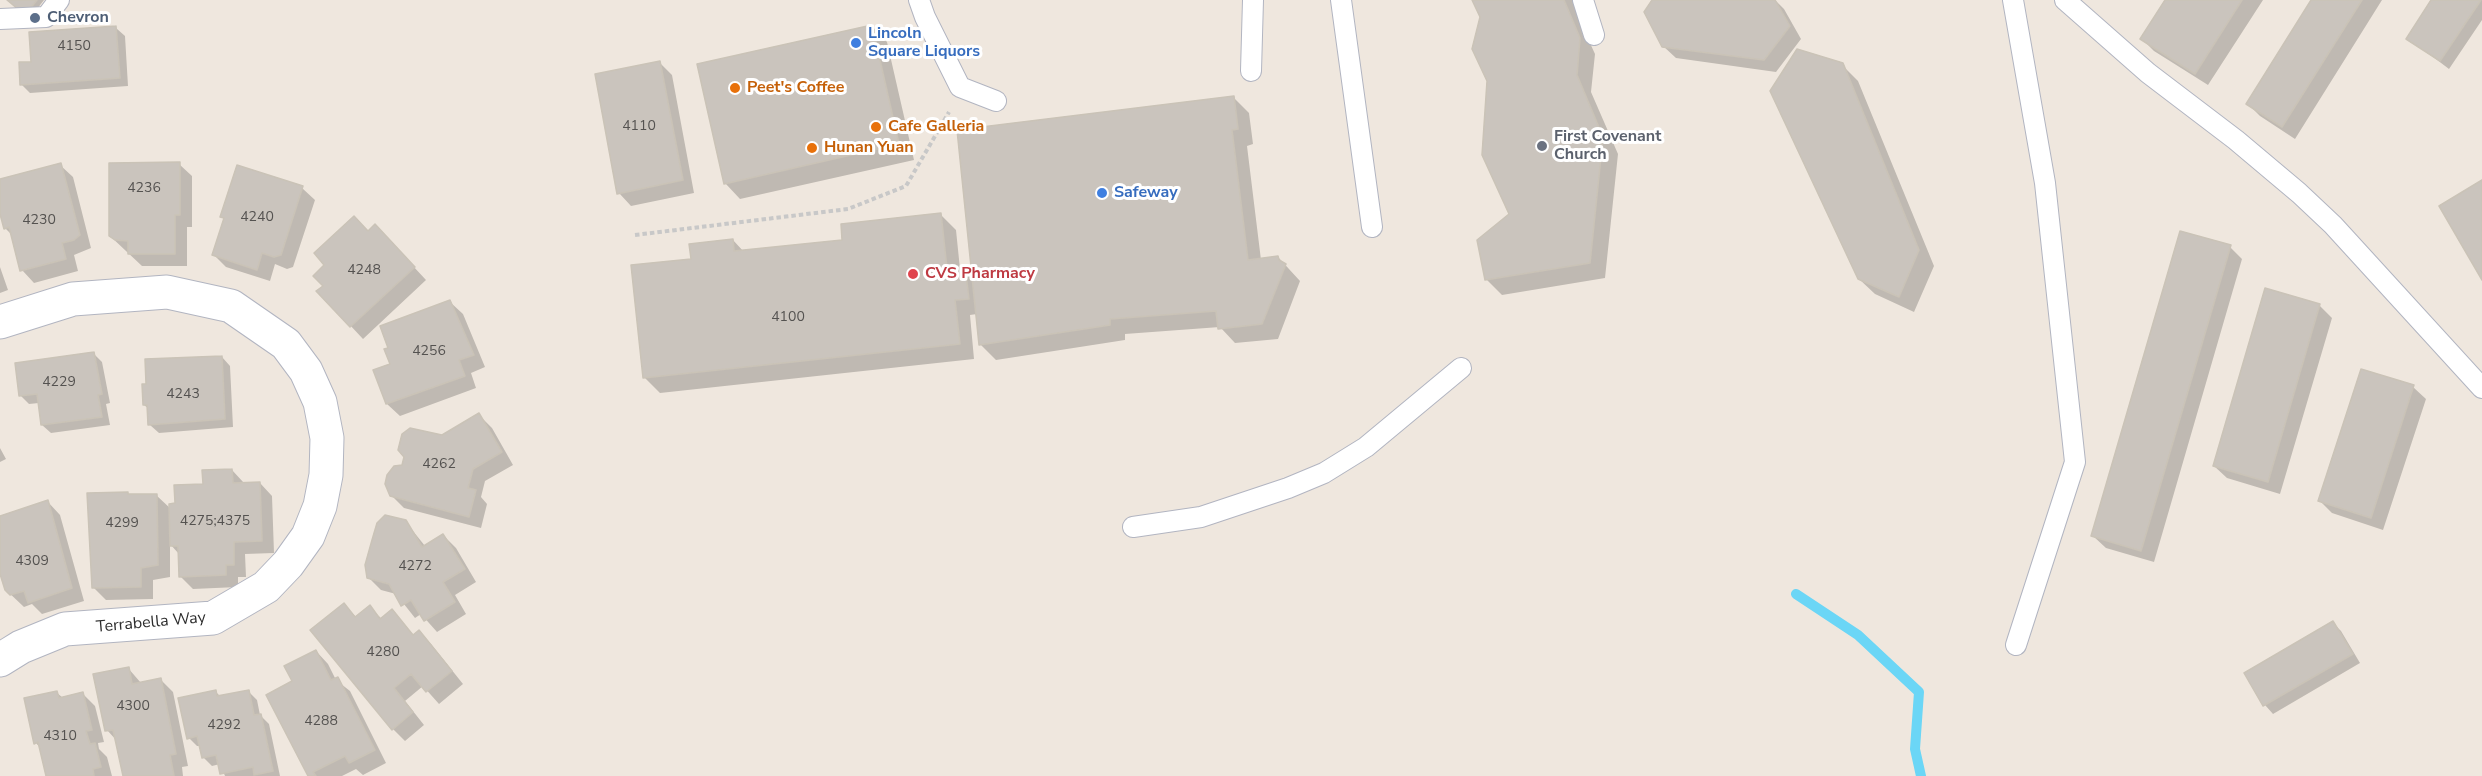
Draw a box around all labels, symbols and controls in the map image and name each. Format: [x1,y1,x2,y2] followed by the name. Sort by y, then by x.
[47,8,109,28] place label: Chevron
[28,11,42,25] marker: Chevron
[868,24,980,62] place label: Lincoln Square Liquors
[849,36,863,50] marker: Lincoln Square Liquors
[57,39,91,55] house number: 4150
[747,78,844,98] place label: Peet's Coffee
[728,81,742,95] marker: Peet's Coffee
[888,117,984,137] place label: Cafe Galleria
[622,119,656,135] house number: 4110
[869,120,883,134] marker: Cafe Galleria
[1554,127,1661,165] place label: First Covenant Church
[824,138,913,158] place label: Hunan Yuan
[1535,139,1549,153] marker: First Covenant Church
[805,141,819,155] marker: Hunan Yuan
[127,181,161,197] house number: 4236
[1114,183,1178,203] place label: Safeway
[1095,186,1109,200] marker: Safeway
[240,210,274,226] house number: 4240
[22,213,56,229] house number: 4230
[347,263,381,279] house number: 4248
[925,264,1035,284] place label: CVS Pharmacy
[906,267,920,281] marker: CVS Pharmacy
[771,310,805,326] house number: 4100
[412,344,446,360] house number: 4256
[42,375,76,391] house number: 4229
[166,387,200,403] house number: 4243
[422,457,456,473] house number: 4262
[180,514,250,530] house number: 4275;4375
[105,516,139,532] house number: 4299
[15,554,49,570] house number: 4309
[398,559,432,575] house number: 4272
[95,609,207,637] street label: Terrabella Way
[366,645,400,661] house number: 4280
[116,699,150,715] house number: 4300
[304,714,338,730] house number: 4288
[207,718,241,734] house number: 4292
[43,729,77,745] house number: 4310

